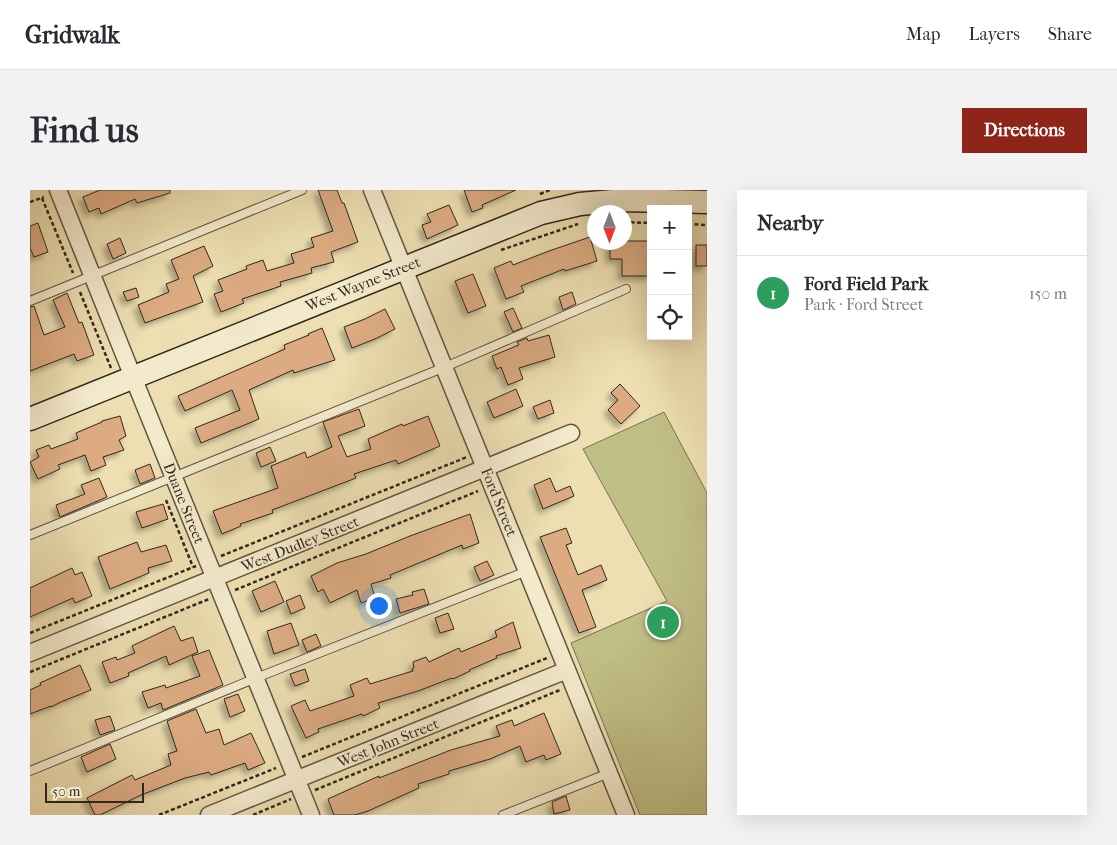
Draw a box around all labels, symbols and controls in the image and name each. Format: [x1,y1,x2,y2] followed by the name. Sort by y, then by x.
[25,21,120,49] text: Gridwalk
[906,24,940,45] text: Map
[968,24,1020,45] text: Layers
[1048,24,1092,45] text: Share
[962,108,1087,153] button: Directions
[30,110,139,151] text: Find us
[587,205,632,250] north arrow
[647,205,692,340] map controls
[647,205,692,250] button: +
[757,211,823,235] text: Nearby
[647,250,692,295] button: −
[302,252,424,316] street label: West Wayne Street
[804,273,928,295] text: Ford Field Park
[770,284,776,303] text: 1
[1029,284,1067,303] text: 150 m
[647,295,692,340] button: locate
[804,295,923,314] text: Park · Ford Street
[160,460,209,547] street label: Duane Street
[477,465,521,540] street label: Ford Street
[238,512,362,576] street label: West Dudley Street
[366,593,392,619] your location
[647,603,679,641] pin: 1
[334,714,442,772] street label: West John Street
[45,780,144,803] scale bar
[52,783,80,800] text: 50 m

